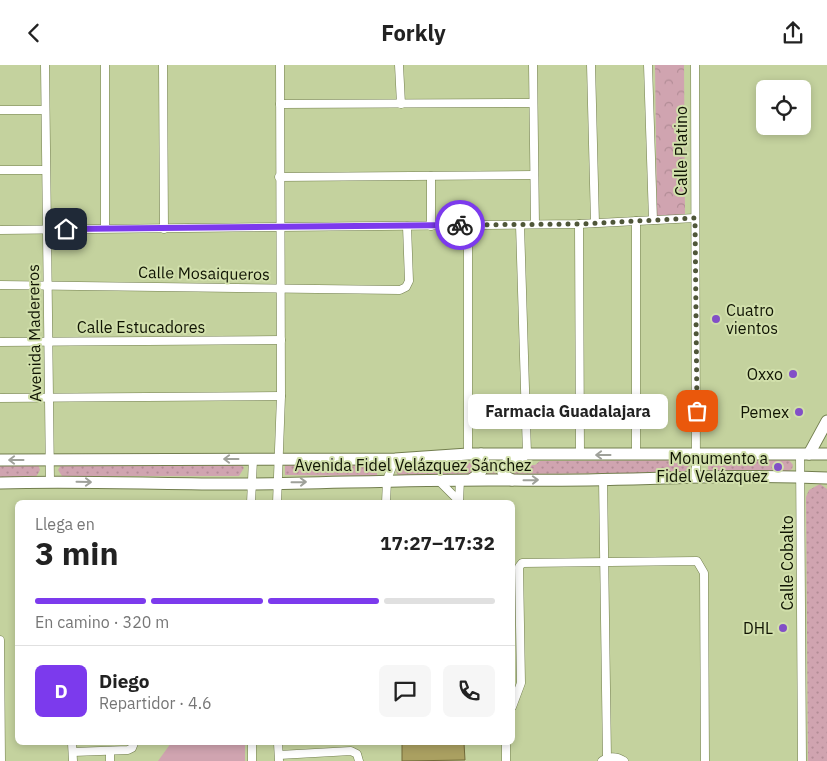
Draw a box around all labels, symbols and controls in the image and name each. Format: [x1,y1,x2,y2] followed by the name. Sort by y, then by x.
[381,18,446,47] text: Forkly
[20,19,48,47] icon: back
[779,19,807,47] icon: share
[756,80,811,135] map controls
[756,80,811,135] button: locate
[671,106,691,196] street label: Calle Platino
[435,200,485,250] courier
[45,208,87,250] pin
[446,211,474,239] icon: bike
[52,215,80,243] icon: home
[138,262,270,284] street label: Calle Mosaiqueros
[23,264,45,402] street label: Avenida Madereros
[726,300,778,338] place label: Cuatro vientos
[710,313,722,325] marker: Cuatro vientos
[77,317,205,337] street label: Calle Estucadores
[747,364,783,384] place label: Oxxo
[787,368,799,380] marker: Oxxo
[676,390,718,432] pin
[467,393,667,429] callout: Farmacia Guadalajara
[683,397,711,425] icon: bag
[485,401,651,421] text: Farmacia Guadalajara
[740,402,789,422] place label: Pemex
[793,406,805,418] marker: Pemex
[656,448,768,486] place label: Monumento a Fidel Velázquez
[596,450,612,460] one-way arrow
[223,454,240,464] one-way arrow
[8,455,24,465] one-way arrow
[295,455,531,475] street label: Avenida Fidel Velázquez Sánchez
[772,461,784,473] marker: Monumento a Fidel Velázquez
[522,475,539,485] one-way arrow
[75,477,91,486] one-way arrow
[290,477,306,487] one-way arrow
[35,514,95,534] text: Llega en
[777,515,797,611] street label: Calle Cobalto
[380,531,495,555] text: 17:27–17:32
[35,532,119,574] text: 3 min
[35,612,169,632] text: En camino · 320 m
[743,618,773,638] place label: DHL
[777,622,789,634] marker: DHL
[379,665,431,717] button: chat
[443,665,495,717] button: phone
[99,669,149,693] text: Diego
[54,679,68,703] text: D
[99,693,212,713] text: Repartidor · 4.6

